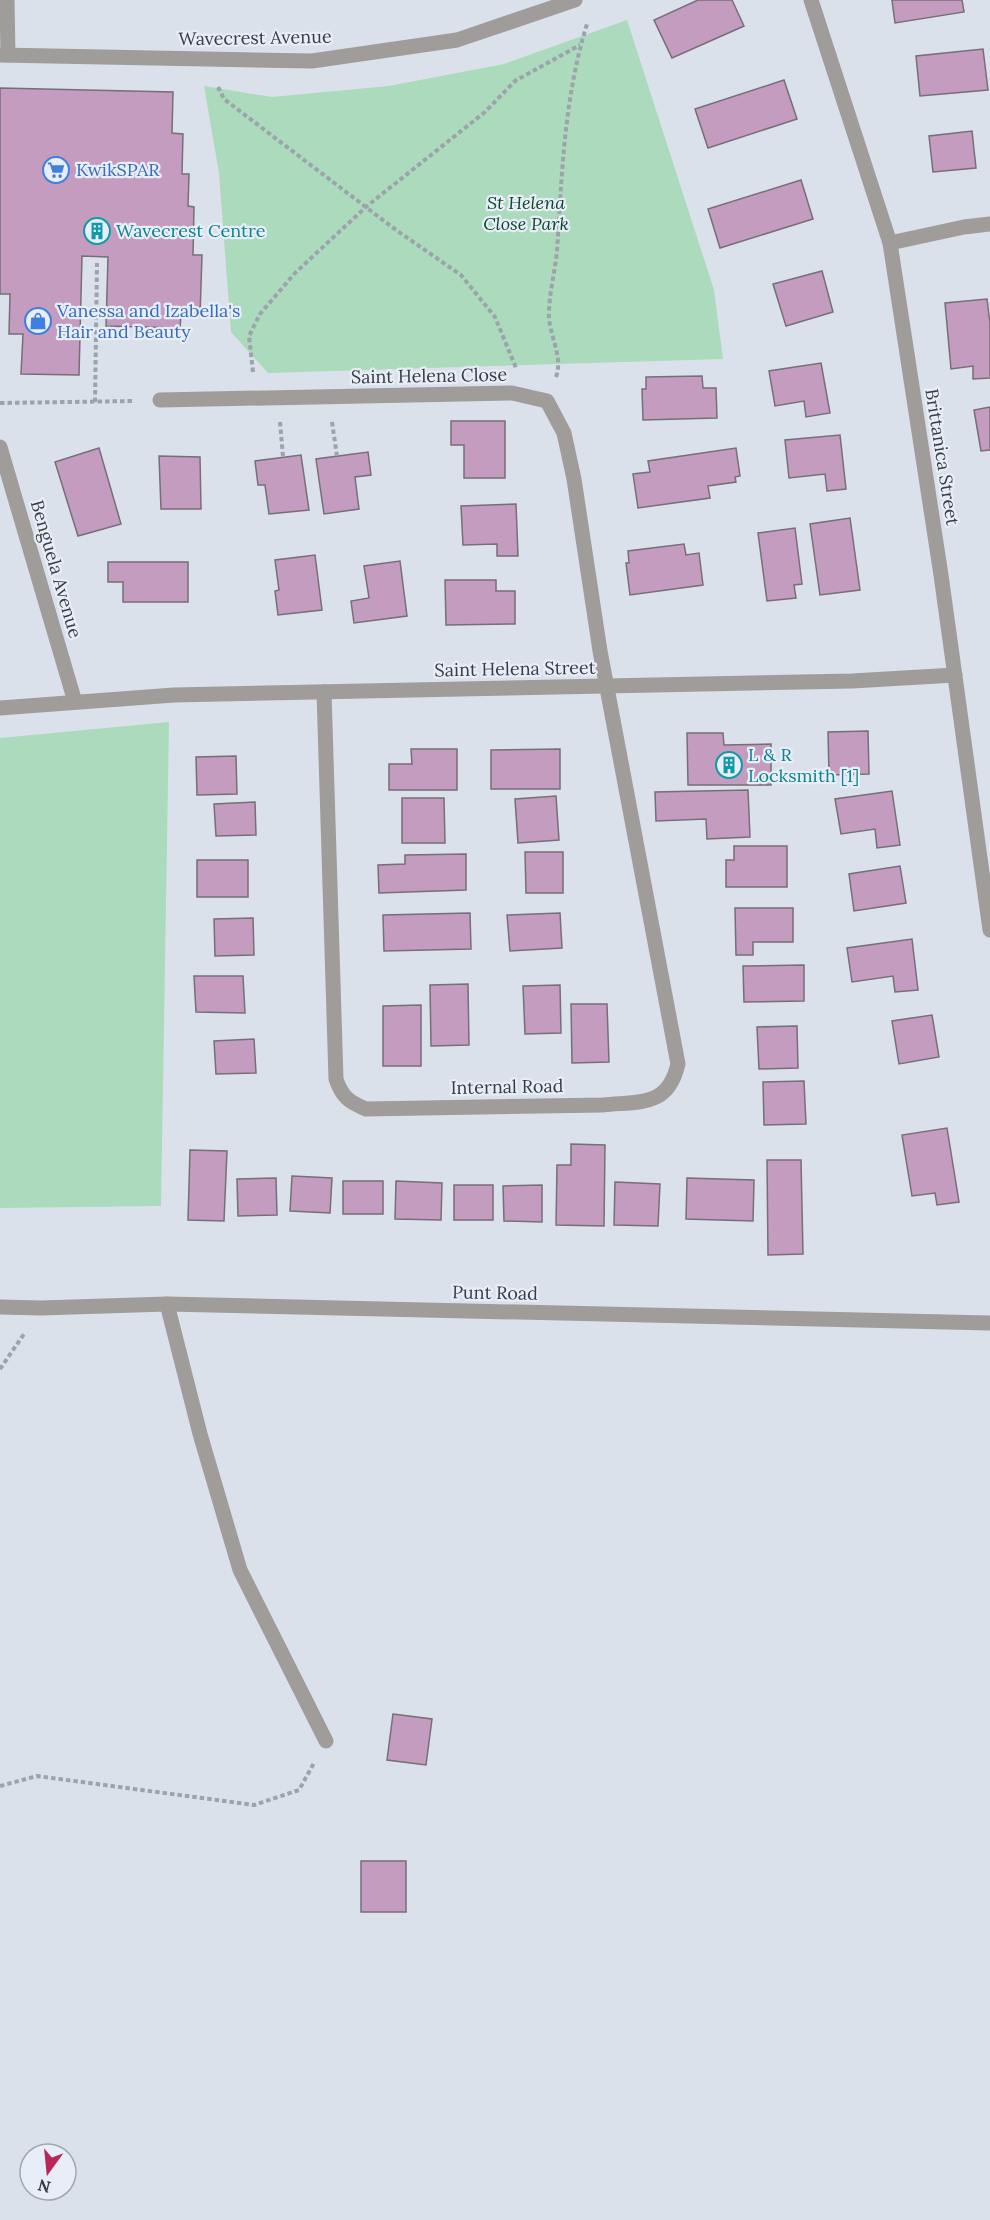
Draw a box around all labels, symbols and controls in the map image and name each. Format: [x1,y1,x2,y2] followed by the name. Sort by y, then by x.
[178,25,332,50] street label: Wavecrest Avenue
[41,155,71,185] supermarket icon: KwikSPAR
[76,158,160,181] place label: KwikSPAR
[483,191,569,235] park label: St Helena Close Park
[82,216,112,246] building icon: Wavecrest Centre
[116,219,266,242] place label: Wavecrest Centre
[56,299,240,343] place label: Vanessa and Izabella's Hair and Beauty
[23,306,53,336] shop icon: Vanessa and Izabella's Hair and Beauty
[351,363,507,388] street label: Saint Helena Close
[920,387,965,527] street label: Brittanica Street
[26,497,87,641] street label: Benguela Avenue
[434,656,596,681] street label: Saint Helena Street
[748,743,859,787] place label: L & R Locksmith [1]
[714,750,744,780] building icon: L & R Locksmith [1]
[450,1074,564,1099] street label: Internal Road
[452,1280,538,1305] street label: Punt Road
[18,2142,78,2202] north arrow
[36,2175,53,2198] text: N

